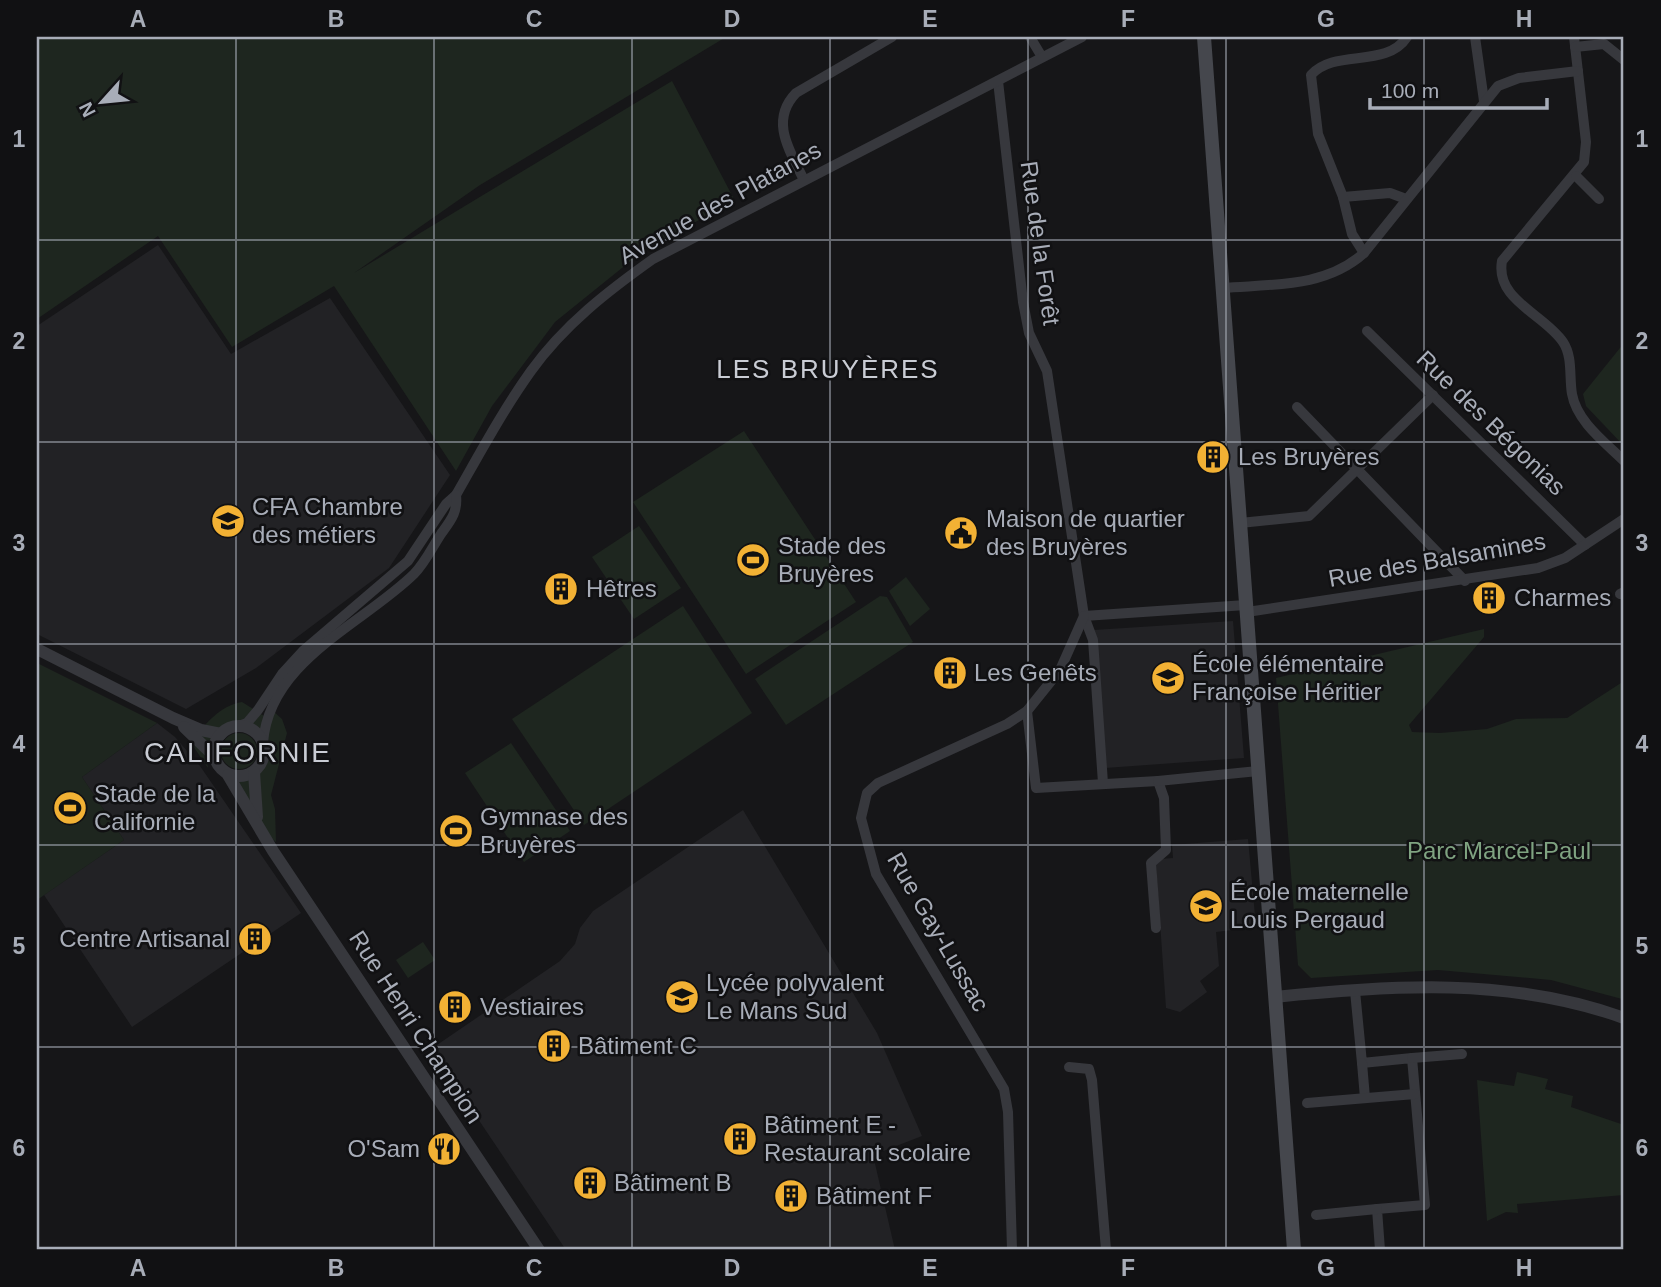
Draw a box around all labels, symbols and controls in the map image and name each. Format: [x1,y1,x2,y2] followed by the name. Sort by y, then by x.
[130,6,146,32] text: A
[328,6,344,32] text: B
[526,6,542,32] text: C
[724,6,740,32] text: D
[922,6,938,32] text: E
[1121,6,1135,32] text: F
[1317,6,1335,32] text: G
[1516,6,1532,32] text: H
[66,66,136,136] north arrow
[1370,66,1547,110] scale bar
[1381,79,1439,102] text: 100 m
[75,99,100,120] text: N
[13,126,26,152] text: 1
[1636,126,1649,152] text: 1
[614,136,825,269] street label: Avenue des Platanes
[1016,159,1065,327] street label: Rue de la Forêt
[13,328,25,354] text: 2
[1636,328,1648,354] text: 2
[1411,345,1571,500] street label: Rue des Bégonias
[716,354,940,384] district label: LES BRUYÈRES
[1194,438,1232,476] building icon: Les Bruyères
[1238,443,1379,470] place label: Les Bruyères
[252,493,403,548] place label: CFA Chambre des métiers
[209,502,247,540] school or university icon: CFA Chambre des métiers
[986,505,1185,560] place label: Maison de quartier des Bruyères
[942,514,980,552] public building icon: Maison de quartier des Bruyères
[1326,527,1548,592] street label: Rue des Balsamines
[13,530,25,556] text: 3
[1636,530,1648,556] text: 3
[778,532,886,587] place label: Stade des Bruyères
[734,541,772,579] sports icon: Stade des Bruyères
[542,570,580,608] building icon: Hêtres
[586,575,657,602] place label: Hêtres
[1470,579,1508,617] building icon: Charmes
[1514,584,1611,611] place label: Charmes
[1192,650,1384,705] place label: École élémentaire Françoise Héritier
[931,654,969,692] building icon: Les Genêts
[974,659,1097,686] place label: Les Genêts
[1149,659,1187,697] school or university icon: École élémentaire Françoise Héritier
[13,731,26,757] text: 4
[1636,731,1649,757] text: 4
[144,737,332,768] district label: CALIFORNIE
[94,780,216,835] place label: Stade de la Californie
[51,789,89,827] sports icon: Stade de la Californie
[480,803,628,858] place label: Gymnase des Bruyères
[437,812,475,850] sports icon: Gymnase des Bruyères
[1407,837,1591,864] park label: Parc Marcel-Paul
[882,848,995,1016] street label: Rue Gay-Lussac
[1230,878,1409,933] place label: École maternelle Louis Pergaud
[1187,887,1225,925] school or university icon: École maternelle Louis Pergaud
[236,920,274,958] building icon: Centre Artisanal
[59,925,230,952] place label: Centre Artisanal
[344,925,489,1128] street label: Rue Henri Champion
[13,933,26,959] text: 5
[1636,933,1649,959] text: 5
[706,969,884,1024] place label: Lycée polyvalent Le Mans Sud
[663,978,701,1016] school or university icon: Lycée polyvalent Le Mans Sud
[436,988,474,1026] building icon: Vestiaires
[480,993,584,1020] place label: Vestiaires
[535,1027,573,1065] building icon: Bâtiment C
[578,1032,697,1059] place label: Bâtiment C
[764,1111,971,1166] place label: Bâtiment E - Restaurant scolaire
[721,1120,759,1158] building icon: Bâtiment E - Restaurant scolaire
[425,1130,463,1168] restaurant icon: O'Sam
[13,1135,25,1161] text: 6
[347,1135,420,1162] place label: O'Sam
[1636,1135,1648,1161] text: 6
[571,1164,609,1202] building icon: Bâtiment B
[614,1169,731,1196] place label: Bâtiment B
[772,1177,810,1215] building icon: Bâtiment F
[816,1182,932,1209] place label: Bâtiment F
[130,1255,146,1281] text: A
[328,1255,344,1281] text: B
[526,1255,542,1281] text: C
[724,1255,740,1281] text: D
[922,1255,938,1281] text: E
[1121,1255,1135,1281] text: F
[1317,1255,1335,1281] text: G
[1516,1255,1532,1281] text: H

